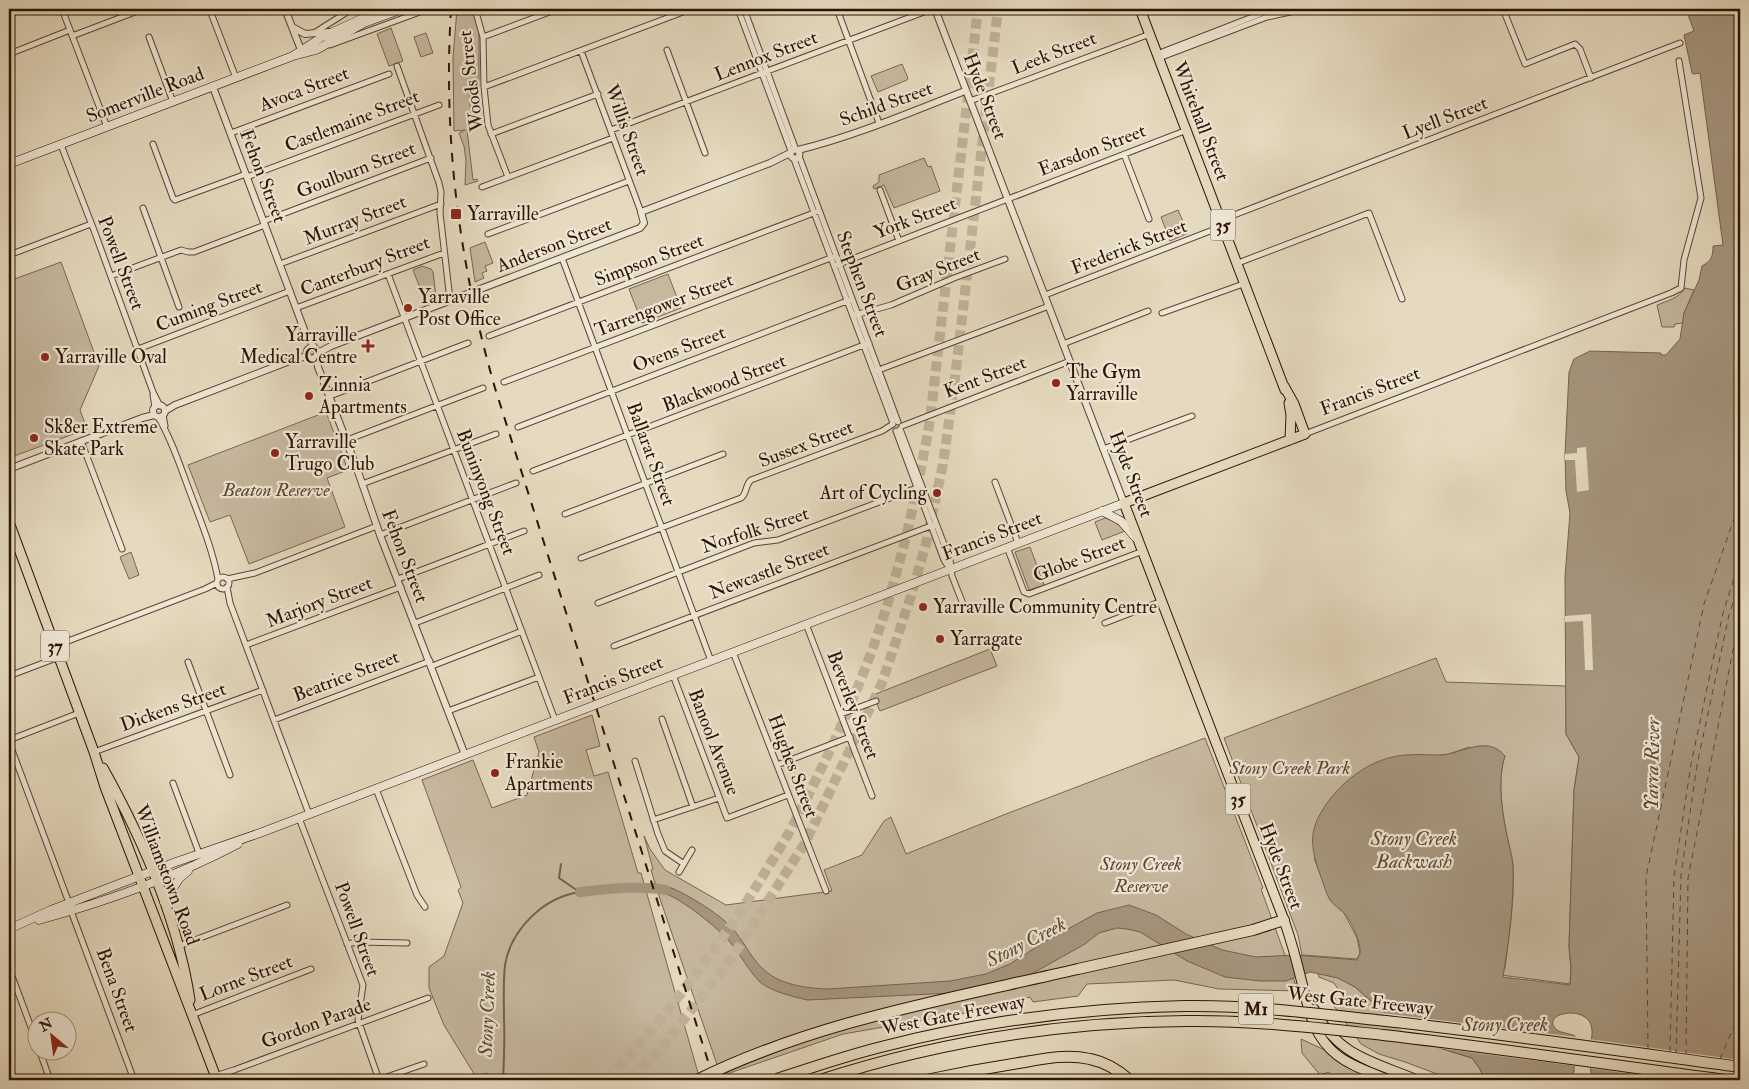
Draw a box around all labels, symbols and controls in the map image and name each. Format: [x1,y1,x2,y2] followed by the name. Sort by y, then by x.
[711,25,821,87] street label: Lennox Street
[1008,26,1100,80] street label: Leek Street
[453,29,489,134] street label: Woods Street
[958,49,1012,143] street label: Hyde Street
[1167,57,1235,184] street label: Whitehall Street
[83,61,208,128] street label: Somerville Road
[255,61,352,117] street label: Avoca Street
[836,76,936,132] street label: Schild Street
[599,80,655,179] street label: Willis Street
[281,84,423,158] street label: Castlemaine Street
[1399,91,1491,145] street label: Lyell Street
[1035,119,1149,181] street label: Earsdon Street
[234,126,292,226] street label: Fehon Street
[293,136,419,204] street label: Goulburn Street
[300,189,410,251] street label: Murray Street
[870,191,960,245] street label: York Street
[467,202,539,226] place label: Yarraville
[449,207,463,221] marker: Yarraville
[1210,210,1236,240] road number: 35
[492,212,615,278] street label: Anderson Street
[92,213,150,313] street label: Powell Street
[1068,214,1190,280] street label: Frederick Street
[591,228,707,293] street label: Simpson Street
[830,228,893,341] street label: Stephen Street
[297,230,433,302] street label: Canterbury Street
[892,242,984,298] street label: Gray Street
[591,268,737,342] street label: Tarrengower Street
[152,275,266,337] street label: Cuming Street
[418,285,501,331] place label: Yarraville Post Office
[402,302,414,314] marker: Yarraville Post Office
[629,320,729,378] street label: Ovens Street
[240,323,357,369] place label: Yarraville Medical Centre
[361,339,375,353] marker: Yarraville Medical Centre
[55,345,167,369] place label: Yarraville Oval
[659,348,789,418] street label: Blackwood Street
[940,350,1030,404] street label: Kent Street
[39,351,51,363] marker: Yarraville Oval
[1066,360,1141,406] place label: The Gym Yarraville
[1317,361,1423,421] street label: Francis Street
[318,373,407,420] place label: Zinnia Apartments
[1050,377,1062,389] marker: The Gym Yarraville
[303,390,315,402] marker: Zinnia Apartments
[621,399,681,509] street label: Ballarat Street
[44,415,158,461] place label: Sk8er Extreme Skate Park
[755,415,857,473] street label: Sussex Street
[451,426,521,558] street label: Buninyong Street
[1104,427,1158,521] street label: Hyde Street
[285,430,374,476] place label: Yarraville Trugo Club
[28,432,40,444] marker: Sk8er Extreme Skate Park
[269,447,281,459] marker: Yarraville Trugo Club
[221,478,330,502] park label: Beaton Reserve
[819,481,928,505] place label: Art of Cycling
[931,487,943,499] marker: Art of Cycling
[698,501,812,559] street label: Norfolk Street
[376,506,434,606] street label: Fehon Street
[939,506,1045,566] street label: Francis Street
[1029,530,1129,588] street label: Globe Street
[706,537,832,605] street label: Newcastle Street
[262,571,376,633] street label: Marjory Street
[933,595,1157,619] place label: Yarraville Community Centre
[917,601,929,613] marker: Yarraville Community Centre
[950,627,1022,651] place label: Yarragate
[41,630,69,661] road number: 37
[934,633,946,645] marker: Yarragate
[290,645,402,707] street label: Beatrice Street
[821,647,885,763] street label: Beverley Street
[560,650,666,710] street label: Francis Street
[117,677,229,737] street label: Dickens Street
[683,685,745,799] street label: Banool Avenue
[762,711,824,821] street label: Hughes Street
[1639,716,1665,811] water label: Yarra River
[504,750,593,797] place label: Frankie Apartments
[1229,756,1351,780] park label: Stony Creek Park
[489,767,501,779] marker: Frankie Apartments
[1226,784,1250,814] road number: 35
[129,800,205,949] street label: Williamstown Road
[1254,819,1308,913] street label: Hyde Street
[1370,826,1457,874] water label: Stony Creek Backwash
[1099,852,1182,898] park label: Stony Creek Reserve
[329,879,385,979] street label: Powell Street
[981,911,1070,973] water label: Stony Creek
[91,945,143,1035] street label: Bena Street
[196,949,296,1007] street label: Lorne Street
[473,970,501,1059] water label: Stony Creek
[1285,981,1435,1021] street label: West Gate Freeway
[878,989,1028,1041] street label: West Gate Freeway
[258,992,374,1054] street label: Gordon Parade
[1238,994,1274,1024] road number: M1
[28,1012,78,1062] north arrow
[1461,1012,1548,1037] water label: Stony Creek
[35,1014,56,1036] text: N

